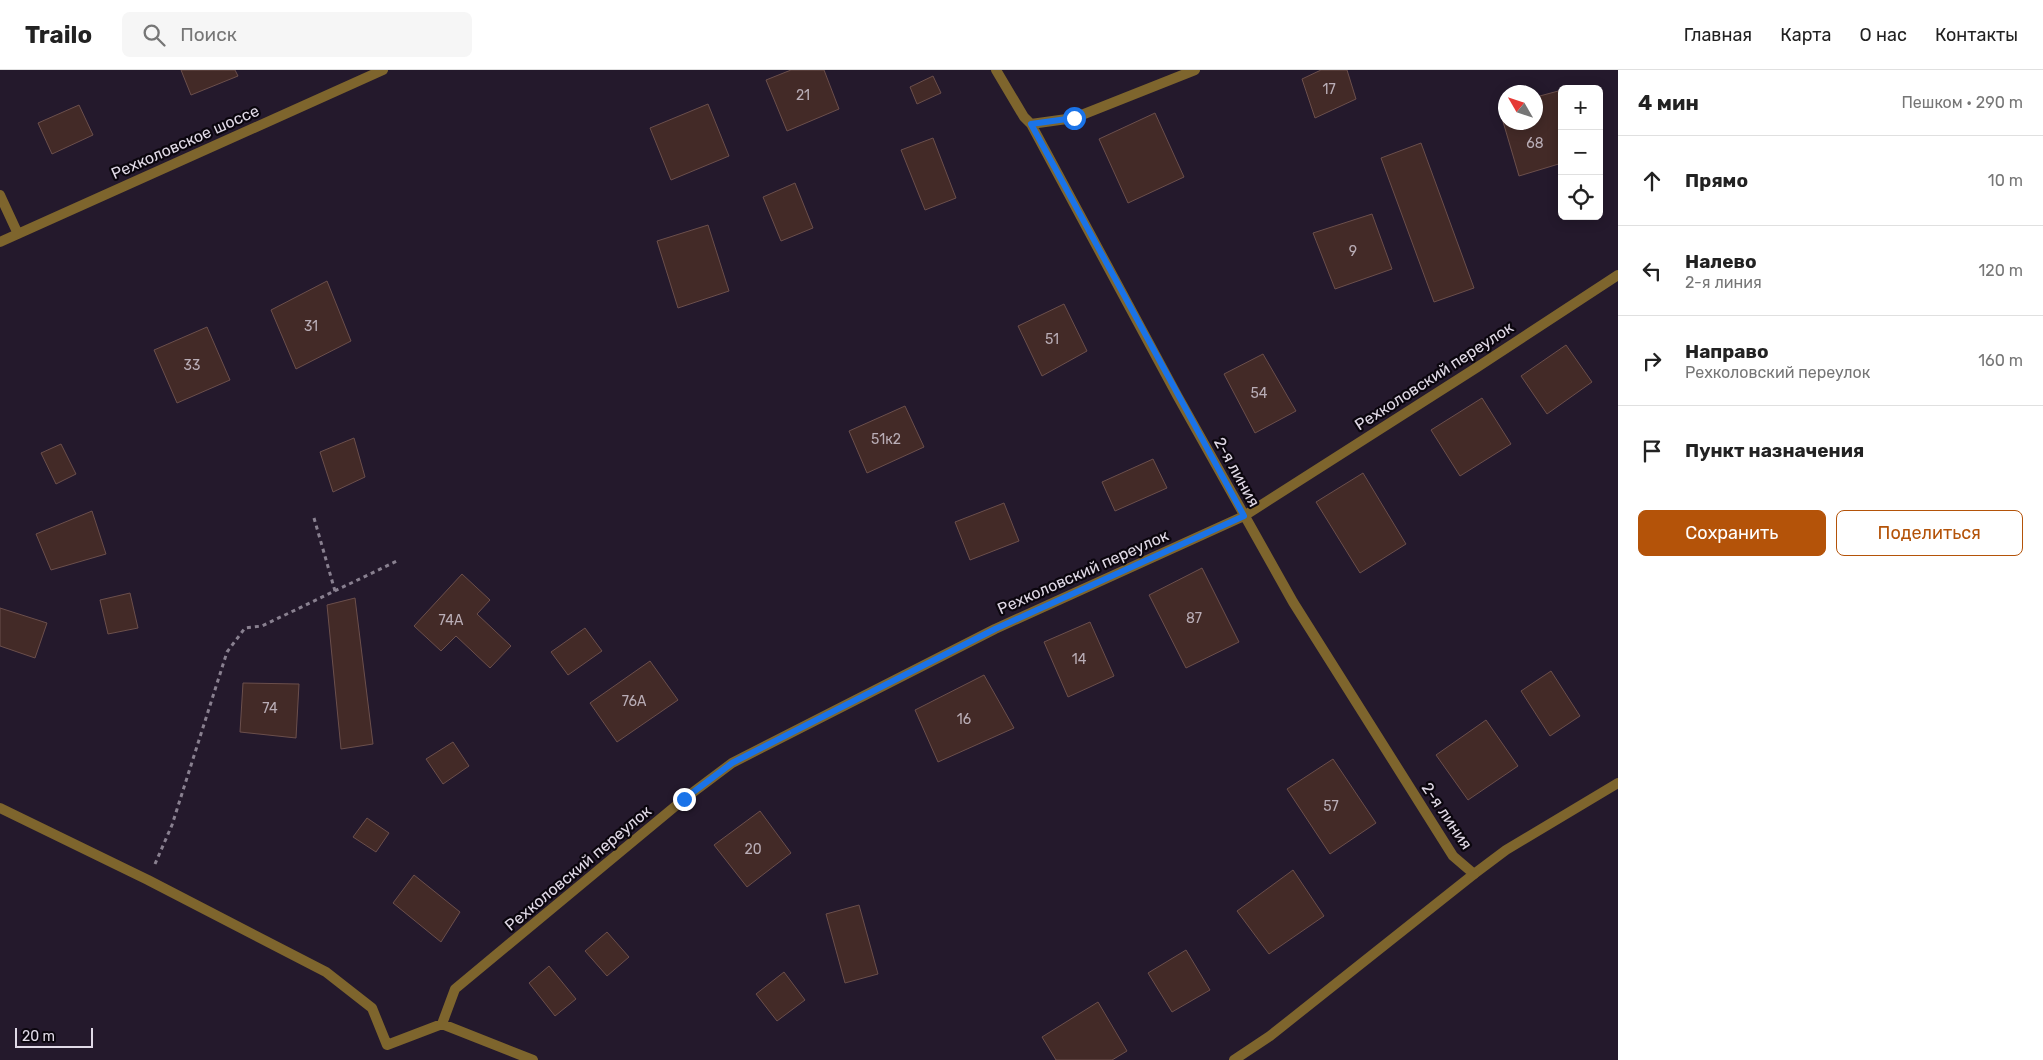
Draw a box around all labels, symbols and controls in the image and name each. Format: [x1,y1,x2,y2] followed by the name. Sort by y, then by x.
[122,12,472,57] search box
[25,21,92,49] text: Trailo
[140,21,168,49] icon: search
[180,23,237,46] text: Поиск
[1684,24,1752,46] text: Главная
[1780,24,1832,46] text: Карта
[1860,24,1907,46] text: О нас
[1935,24,2018,46] text: Контакты
[1322,81,1336,98] house number: 17
[1498,85,1543,130] north arrow
[1558,85,1603,220] map controls
[1558,85,1603,130] button: +
[796,87,810,104] house number: 21
[1638,90,1699,115] text: 4 мин
[1901,93,2023,112] text: Пешком · 290 m
[108,101,262,183] street label: Рехколовское шоссе
[1063,107,1086,130] route start
[1558,130,1603,175] button: −
[1526,135,1544,152] house number: 68
[1638,167,1666,195] icon: ahead
[1685,169,1748,192] text: Прямо
[1988,171,2023,190] text: 10 m
[1558,175,1603,220] button: locate
[1349,243,1357,260] house number: 9
[1685,250,1757,273] text: Налево
[1638,257,1666,285] icon: left
[1978,261,2023,280] text: 120 m
[1685,273,1762,292] text: 2-я линия
[1351,317,1517,434] street label: Рехколовский переулок
[304,318,318,335] house number: 31
[1045,331,1059,348] house number: 51
[1685,340,1769,363] text: Направо
[1638,347,1666,375] icon: right
[1978,351,2023,370] text: 160 m
[184,357,200,374] house number: 33
[1685,363,1870,382] text: Рехколовский переулок
[1250,385,1268,402] house number: 54
[871,431,901,448] house number: 51к2
[1210,434,1264,510] street label: 2-я линия
[1638,437,1666,465] icon: arrive
[1685,439,1864,462] text: Пункт назначения
[1638,510,1826,556] button: Сохранить
[1836,510,2023,556] button: Поделиться
[995,525,1172,618] street label: Рехколовский переулок
[1186,610,1202,627] house number: 87
[439,612,464,629] house number: 74А
[1072,651,1087,668] house number: 14
[622,693,647,710] house number: 76А
[262,700,278,717] house number: 74
[957,711,971,728] house number: 16
[1418,779,1476,853] street label: 2-я линия
[673,788,696,811] route end
[1323,798,1339,815] house number: 57
[501,801,655,935] street label: Рехколовский переулок
[744,841,762,858] house number: 20
[15,1025,92,1048] scale bar
[22,1028,55,1045] text: 20 m

